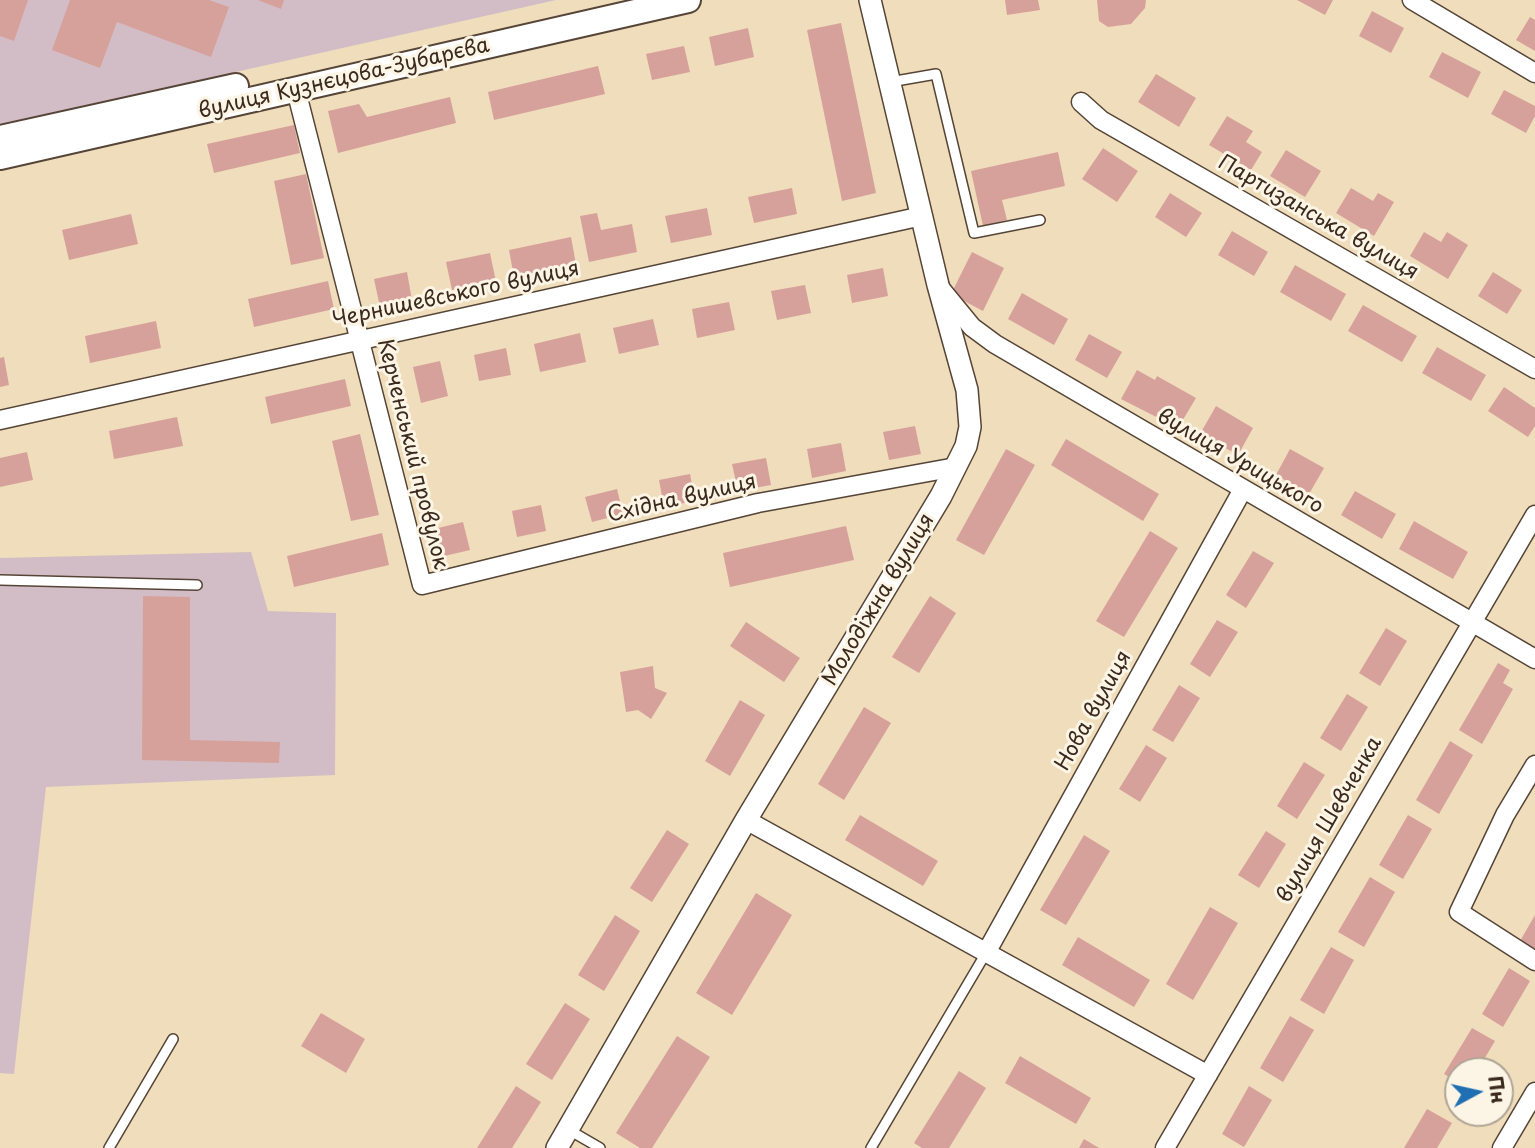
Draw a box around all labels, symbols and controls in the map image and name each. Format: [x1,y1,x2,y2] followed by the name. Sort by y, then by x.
[196,33,492,125] street label: вулиця Кузнєцова-Зубарєва
[1213,150,1423,286] street label: Партизанська вулиця
[330,257,582,333] street label: Чернишевського вулиця
[371,336,453,572] street label: Керченський провулок
[1152,404,1328,520] street label: вулиця Урицького
[605,470,759,528] street label: Східна вулиця
[818,509,940,691] street label: Молодіжна вулиця
[1051,647,1137,775] street label: Нова вулиця
[1272,733,1388,907] street label: вулиця Шевченка
[1444,1057,1514,1127] north arrow
[1482,1074,1514,1105] text: Пн

